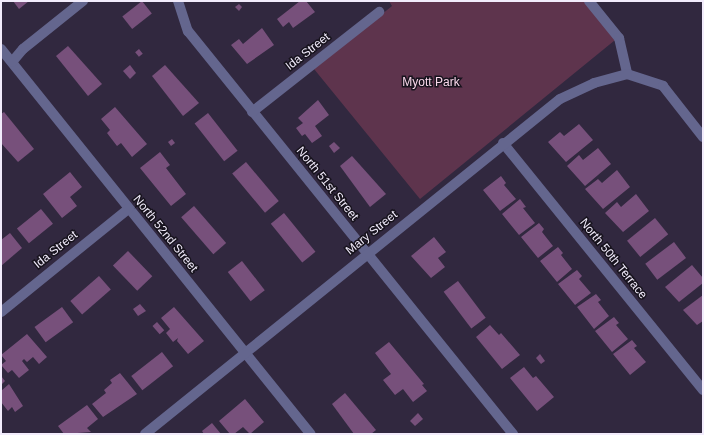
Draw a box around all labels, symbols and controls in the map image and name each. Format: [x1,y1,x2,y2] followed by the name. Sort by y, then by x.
[283,30,333,74] street label: Ida Street
[402,76,460,90] park label: Myott Park
[293,144,361,224] street label: North 51st Street
[130,193,200,275] street label: North 52nd Street
[343,208,401,258] street label: Mary Street
[576,216,650,302] street label: North 50th Terrace
[31,228,81,272] street label: Ida Street

